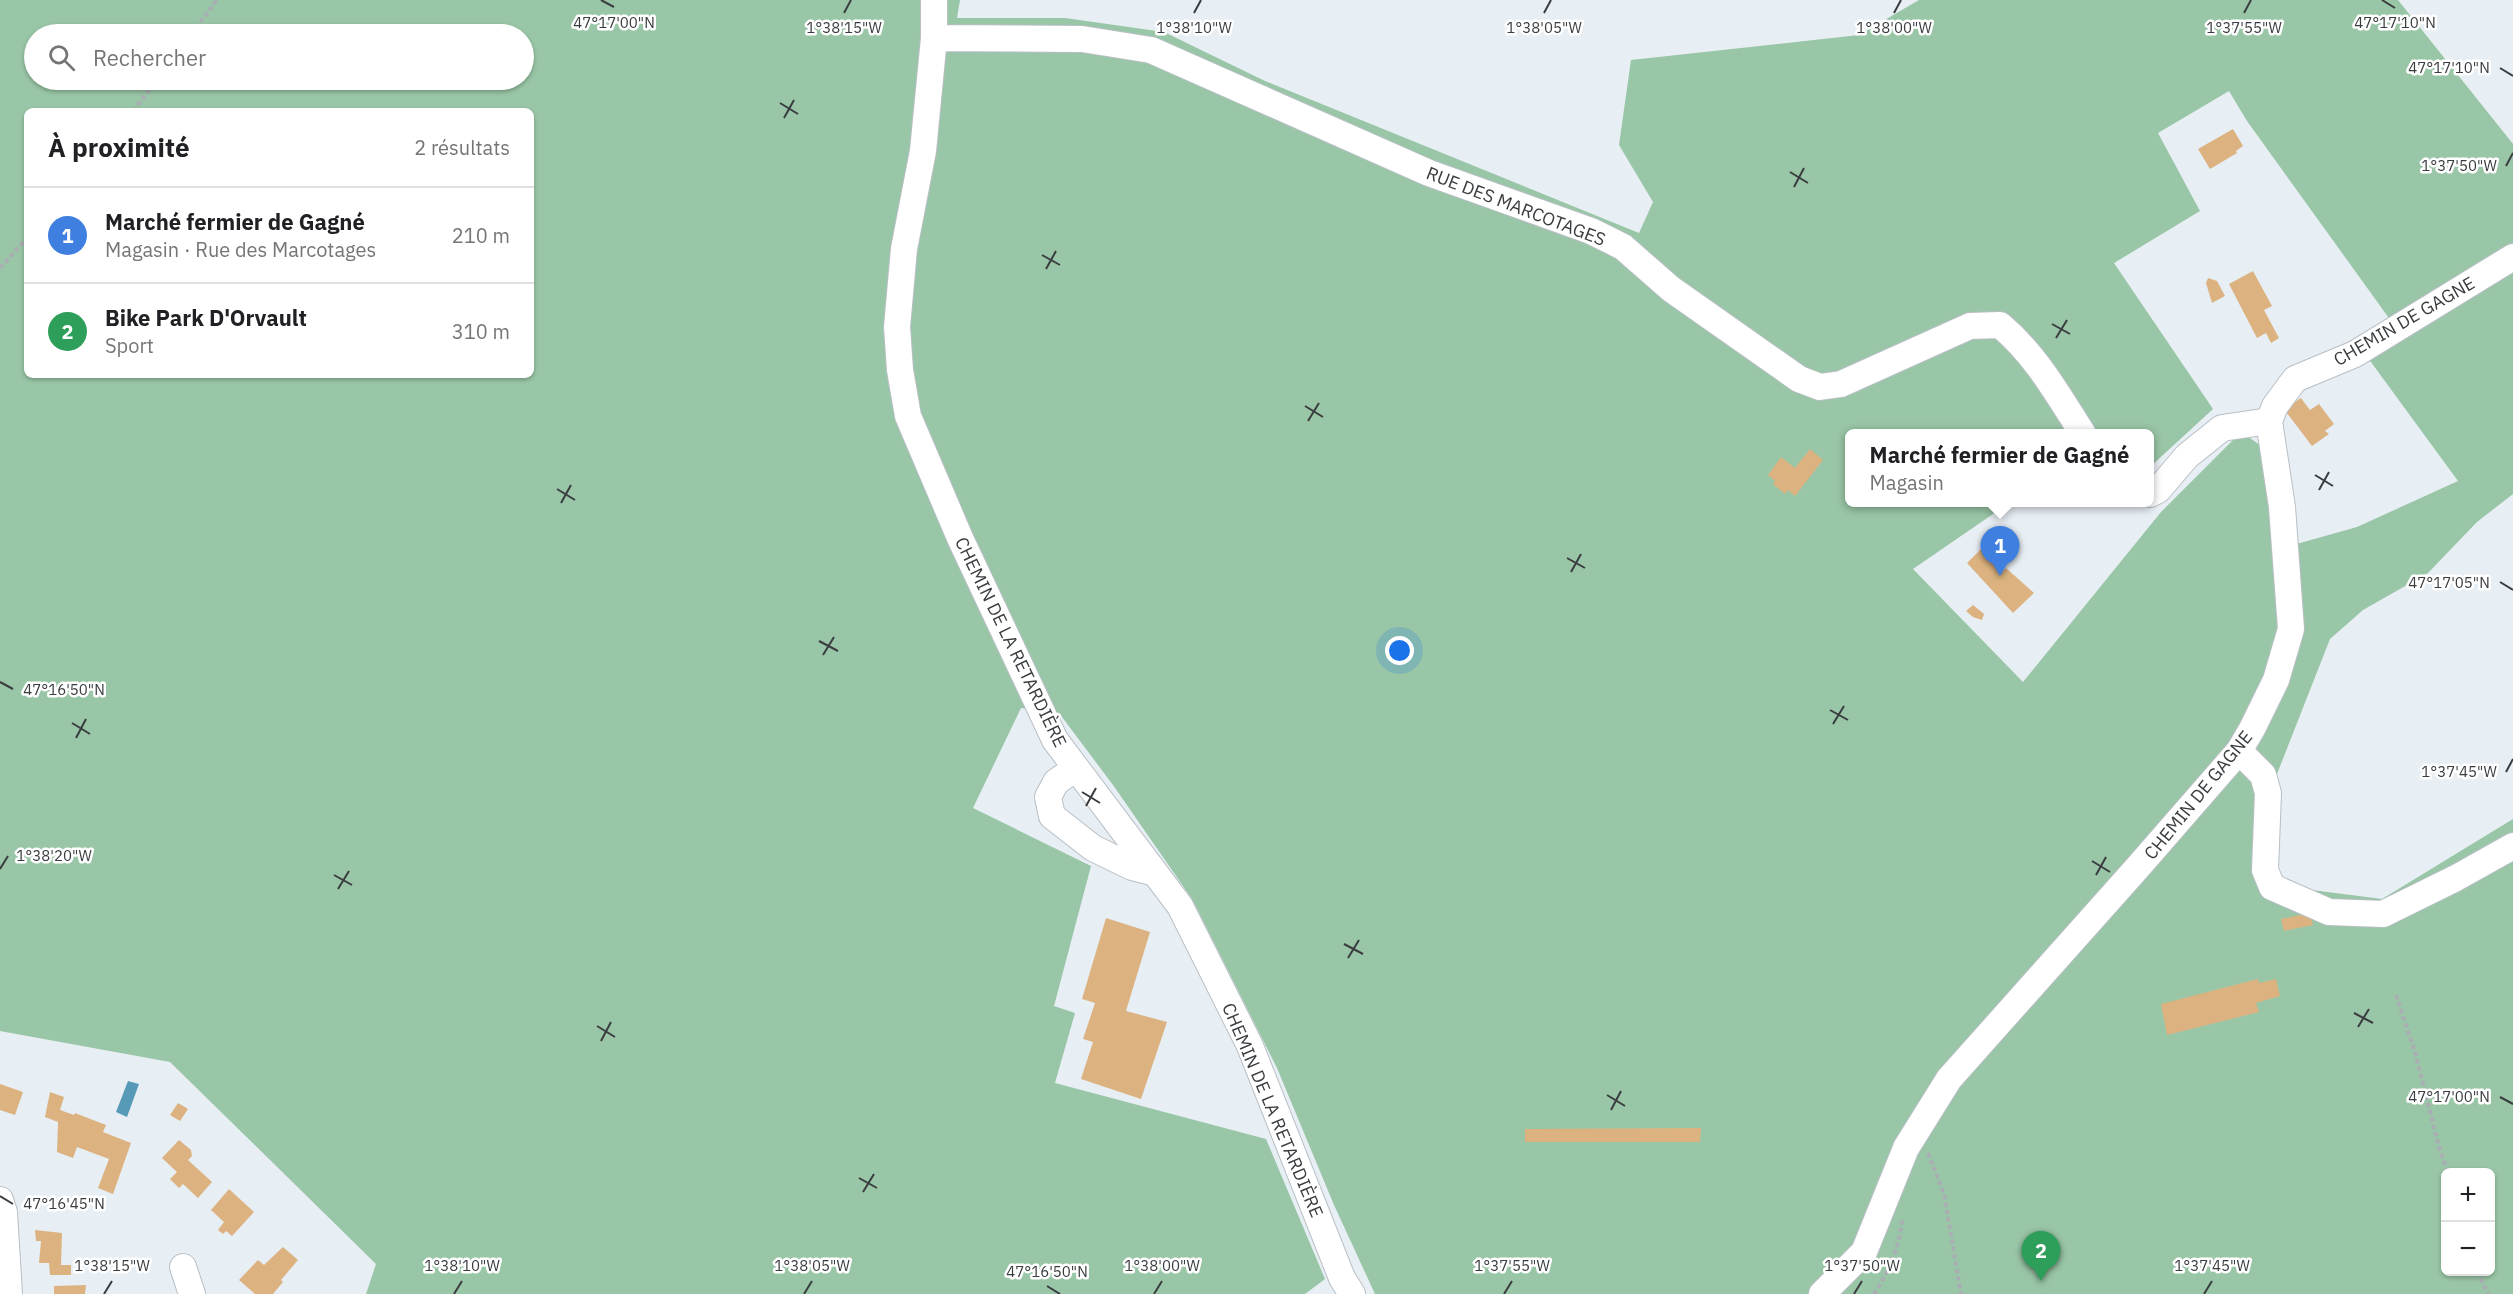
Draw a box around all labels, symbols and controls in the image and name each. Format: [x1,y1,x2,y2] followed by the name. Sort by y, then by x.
[573,13,655,32] text: 47°17'00"N
[2354,13,2436,32] text: 47°17'10"N
[806,18,882,37] text: 1°38'15"W
[1156,18,1232,37] text: 1°38'10"W
[1506,18,1582,37] text: 1°38'05"W
[1856,18,1932,37] text: 1°38'00"W
[2206,18,2282,37] text: 1°37'55"W
[24,24,534,90] search box
[45,41,78,74] icon: search
[93,43,206,72] text: Rechercher
[2408,58,2490,77] text: 47°17'10"N
[48,130,190,164] text: À proximité
[414,134,510,161] text: 2 résultats
[2421,156,2497,175] text: 1°37'50"W
[1423,161,1609,251] street label: RUE DES MARCOTAGES
[105,207,365,236] text: Marché fermier de Gagné
[62,222,74,249] text: 1
[452,222,510,249] text: 210 m
[105,236,376,263] text: Magasin · Rue des Marcotages
[2329,271,2479,371] street label: CHEMIN DE GAGNE
[105,303,307,332] text: Bike Park D'Orvault
[62,318,74,345] text: 2
[452,318,510,345] text: 310 m
[105,332,154,359] text: Sport
[1845,429,2154,507] popup
[1870,440,2129,469] text: Marché fermier de Gagné
[1870,469,1944,496] text: Magasin
[1980,526,2020,576] pin: 1
[950,533,1072,751] street label: CHEMIN DE LA RETARDIÈRE
[2408,573,2490,592] text: 47°17'05"N
[1385,636,1414,665] your location
[23,680,105,699] text: 47°16'50"N
[2139,726,2257,864] street label: CHEMIN DE GAGNE
[2421,762,2497,781] text: 1°37'45"W
[16,846,92,865] text: 1°38'20"W
[1217,999,1329,1221] street label: CHEMIN DE LA RETARDIÈRE
[2408,1087,2490,1106] text: 47°17'00"N
[2441,1168,2495,1276] map controls
[2441,1168,2495,1222] button: +
[23,1194,105,1213] text: 47°16'45"N
[2441,1222,2495,1276] button: −
[2022,1232,2060,1281] pin: 2
[74,1256,150,1275] text: 1°38'15"W
[424,1256,500,1275] text: 1°38'10"W
[774,1256,850,1275] text: 1°38'05"W
[1124,1256,1200,1275] text: 1°38'00"W
[1474,1256,1550,1275] text: 1°37'55"W
[1824,1256,1900,1275] text: 1°37'50"W
[2174,1256,2250,1275] text: 1°37'45"W
[1006,1262,1088,1281] text: 47°16'50"N

